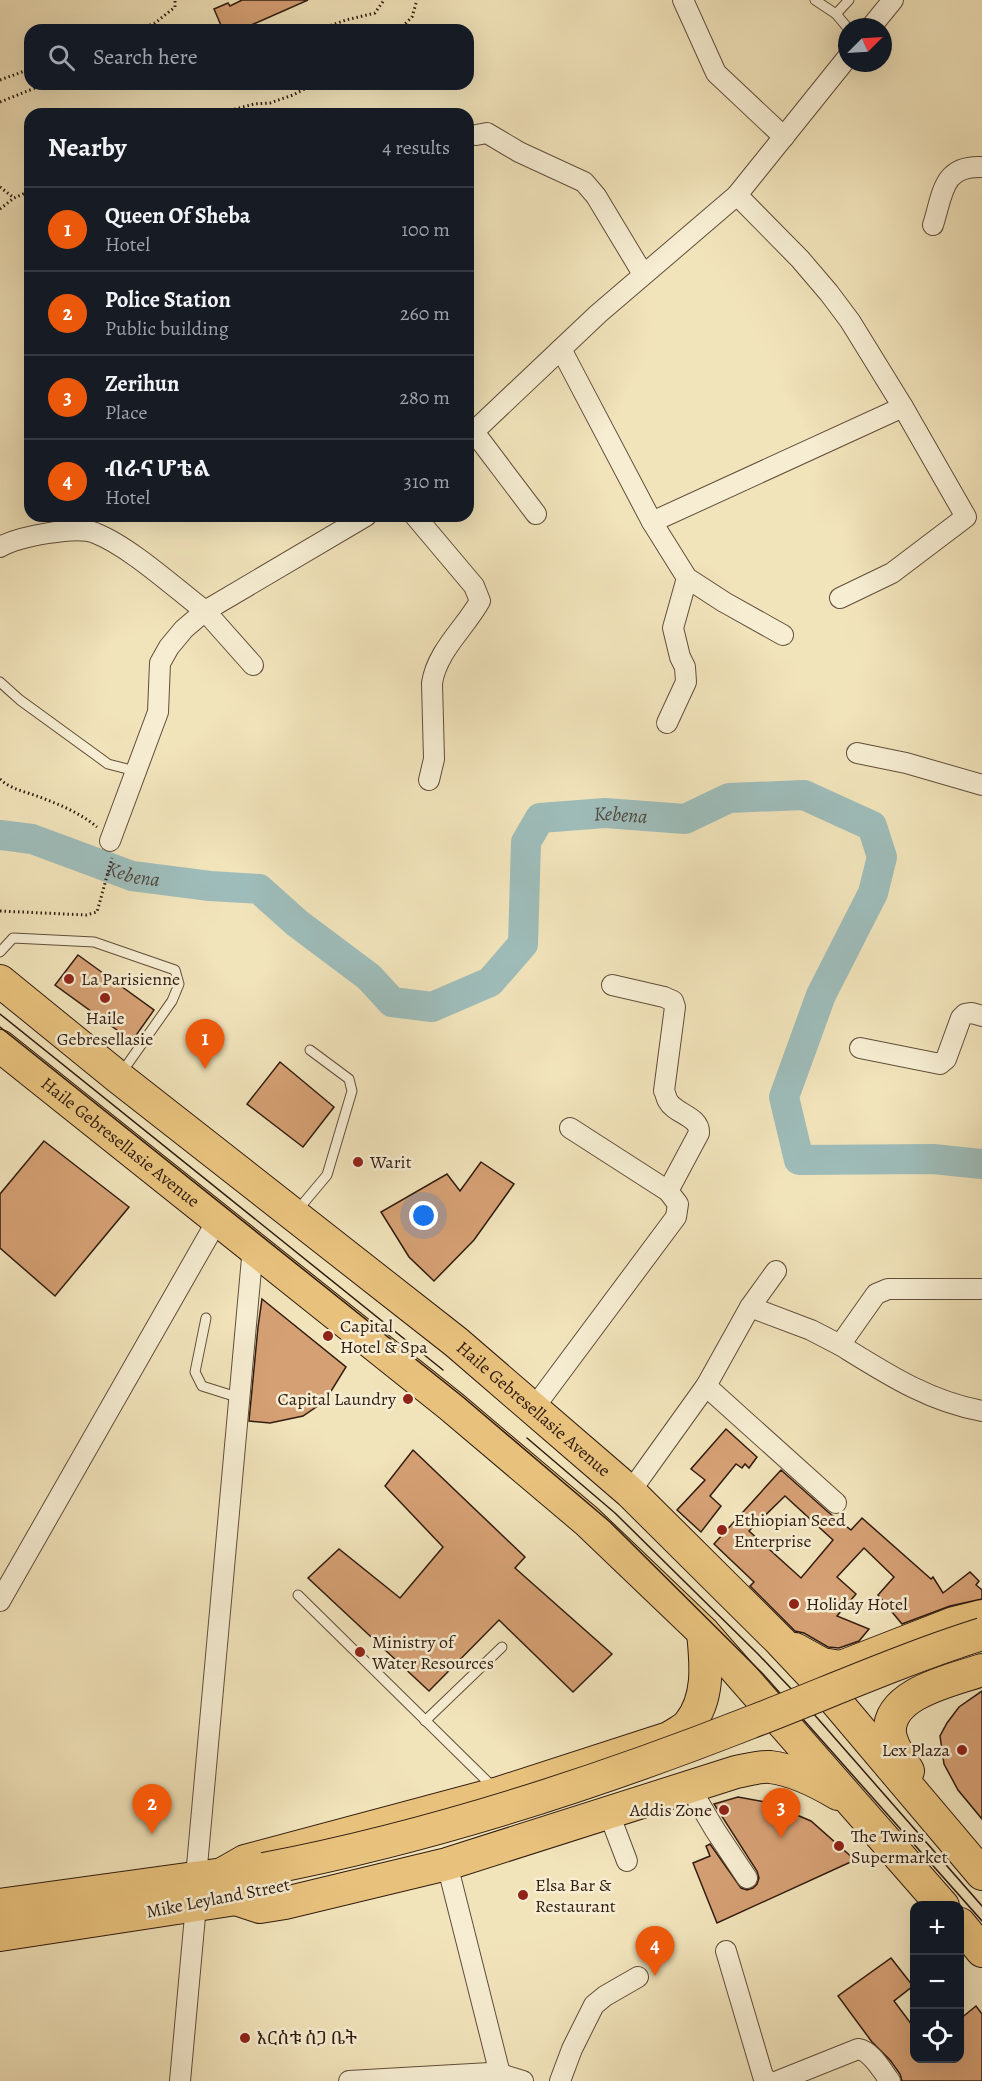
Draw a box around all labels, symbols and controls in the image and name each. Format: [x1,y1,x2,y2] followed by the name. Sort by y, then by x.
[838,18,892,72] north arrow
[24,24,474,90] search box
[45,41,78,74] icon: search
[93,42,198,72] text: Search here
[48,130,127,165] text: Nearby
[382,134,450,161] text: 4 results
[105,201,250,231] text: Queen Of Sheba
[64,216,71,243] text: 1
[401,216,450,243] text: 100 m
[105,231,150,258] text: Hotel
[105,285,231,315] text: Police Station
[63,300,72,327] text: 2
[400,300,450,327] text: 260 m
[105,315,229,342] text: Public building
[105,369,179,399] text: Zerihun
[63,384,72,411] text: 3
[400,384,450,411] text: 280 m
[105,399,147,426] text: Place
[105,454,210,484] text: ብራና ሆቴል
[63,468,72,495] text: 4
[404,468,450,495] text: 310 m
[105,484,150,511] text: Hotel
[593,799,649,830] water label: Kebena
[103,854,162,893] water label: Kebena
[81,967,180,991] place label: La Parisienne
[62,972,76,986] marker: La Parisienne
[98,991,112,1005] marker: Haile Gebresellasie
[57,1006,153,1051] place label: Haile Gebresellasie
[186,1020,224,1069] pin: 1
[36,1071,205,1213] street label: Haile Gebresellasie Avenue
[369,1150,412,1174] place label: Warit
[351,1155,365,1169] marker: Warit
[409,1201,438,1230] your location
[340,1314,428,1359] place label: Capital Hotel & Spa
[321,1329,335,1343] marker: Capital Hotel & Spa
[451,1336,616,1482] street label: Haile Gebresellasie Avenue
[278,1387,397,1411] place label: Capital Laundry
[401,1392,415,1406] marker: Capital Laundry
[734,1508,846,1553] place label: Ethiopian Seed Enterprise
[715,1523,729,1537] marker: Ethiopian Seed Enterprise
[806,1592,908,1616] place label: Holiday Hotel
[787,1597,801,1611] marker: Holiday Hotel
[371,1630,494,1675] place label: Ministry of Water Resources
[353,1645,367,1659] marker: Ministry of Water Resources
[882,1738,951,1762] place label: Lex Plaza
[955,1743,969,1757] marker: Lex Plaza
[132,1784,172,1834] pin: 2
[762,1788,800,1838] pin: 3
[629,1798,712,1822] place label: Addis Zone
[717,1803,731,1817] marker: Addis Zone
[851,1824,948,1869] place label: The Twins Supermarket
[832,1839,846,1853] marker: The Twins Supermarket
[144,1872,292,1924] street label: Mike Leyland Street
[535,1873,616,1918] place label: Elsa Bar & Restaurant
[516,1888,530,1902] marker: Elsa Bar & Restaurant
[910,1901,964,2063] map controls
[910,1901,964,1955] button: +
[636,1926,674,1976] pin: 4
[910,1955,964,2009] button: −
[910,2009,964,2063] button: locate
[257,2026,357,2050] place label: እርስቱ ስጋ ቤት
[238,2031,252,2045] marker: እርስቱ ስጋ ቤት

